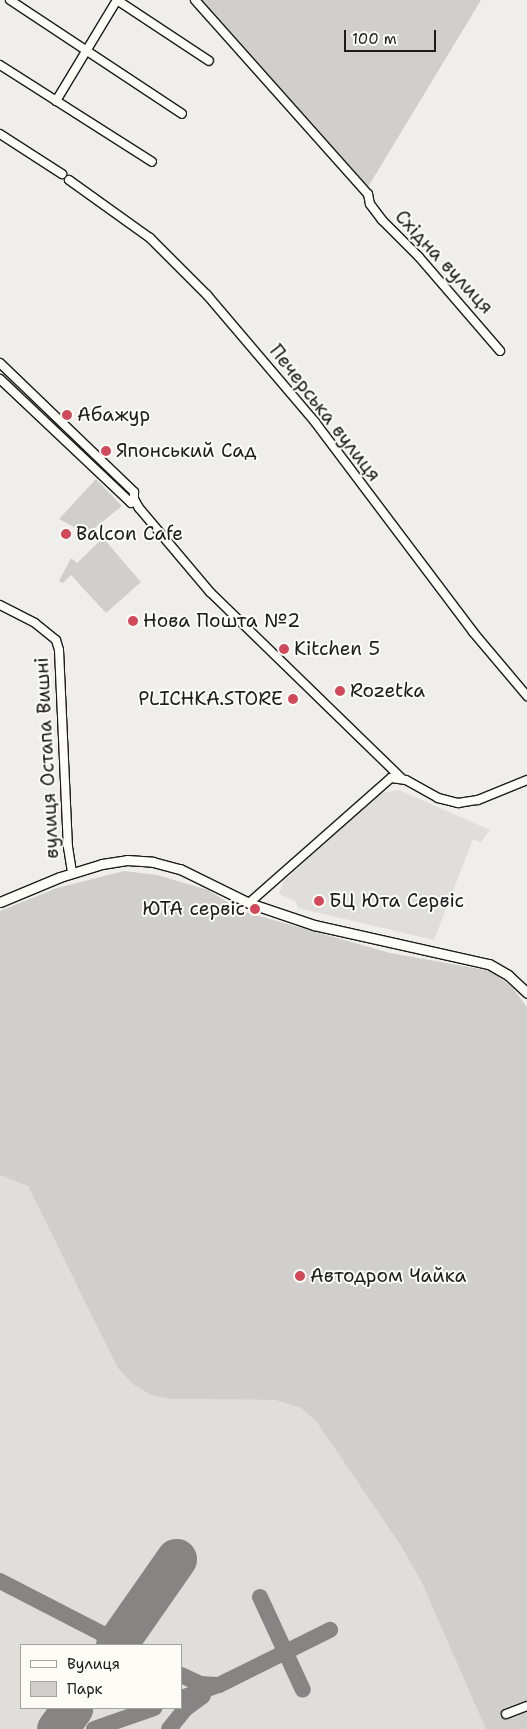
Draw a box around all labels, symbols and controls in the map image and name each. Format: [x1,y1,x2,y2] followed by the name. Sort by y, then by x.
[347,20,440,52] scale bar
[352,29,397,49] text: 100 m
[390,205,498,319] street label: Східна вулиця
[264,340,386,486] street label: Печерська вулиця
[77,404,150,426] place label: Абажур
[61,409,73,421] marker: Абажур
[116,440,257,462] place label: Японський Сад
[100,445,112,457] marker: Японський Сад
[76,523,183,545] place label: Balcon Cafe
[60,528,72,540] marker: Balcon Cafe
[143,610,300,632] place label: Нова Пошта №2
[127,615,139,627] marker: Нова Пошта №2
[294,638,380,660] place label: Kitchen 5
[278,643,290,655] marker: Kitchen 5
[30,657,64,859] street label: вулиця Остапа Вишні
[350,680,425,702] place label: Rozetka
[334,685,346,697] marker: Rozetka
[138,688,283,710] place label: PLICHKA.STORE
[287,693,299,705] marker: PLICHKA.STORE
[329,890,464,912] place label: БЦ Юта Сервіс
[313,895,325,907] marker: БЦ Юта Сервіс
[143,898,245,920] place label: ЮТА сервіс
[249,903,261,915] marker: ЮТА сервіс
[310,1265,466,1287] place label: Автодром Чайка
[294,1270,306,1282] marker: Автодром Чайка
[20,1644,182,1709] legend
[67,1654,120,1674] text: Вулиця
[67,1679,103,1699] text: Парк

